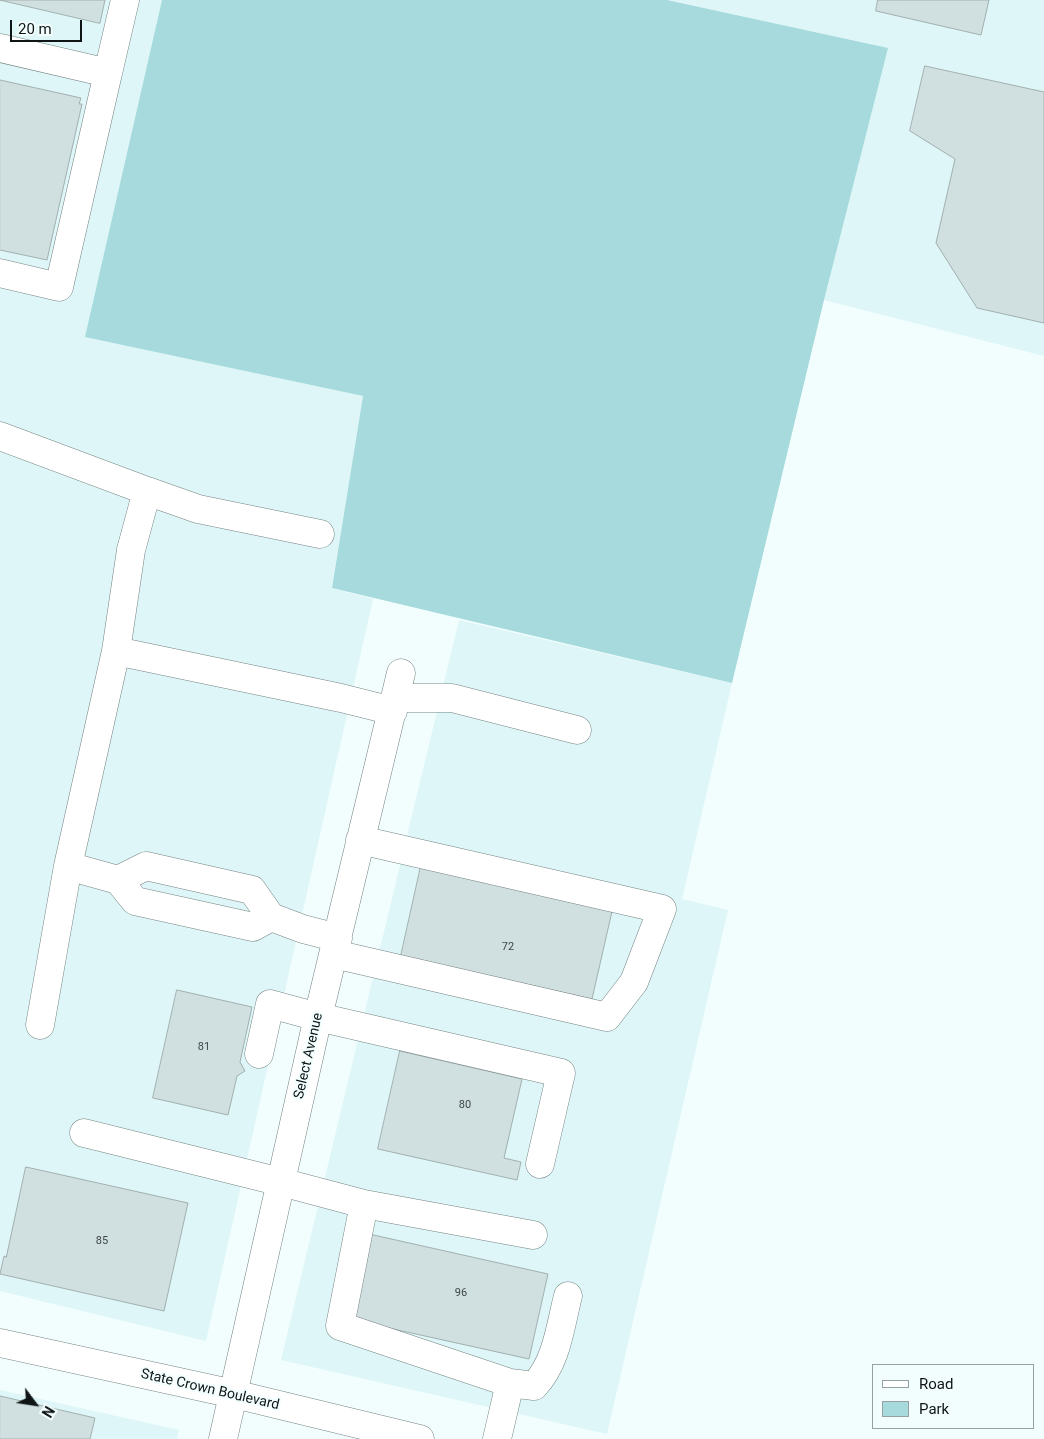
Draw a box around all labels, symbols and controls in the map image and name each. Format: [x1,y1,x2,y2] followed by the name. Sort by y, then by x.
[12,10,85,42] scale bar
[18,20,52,38] text: 20 m
[502,940,514,954] house number: 72
[291,1011,327,1101] street label: Select Avenue
[198,1040,210,1054] house number: 81
[459,1098,471,1112] house number: 80
[96,1234,108,1248] house number: 85
[455,1286,467,1300] house number: 96
[872,1364,1034,1429] legend
[139,1366,281,1414] street label: State Crown Boulevard
[919,1375,953,1393] text: Road
[10,1379,60,1429] north arrow
[919,1400,949,1418] text: Park
[38,1403,57,1420] text: N

